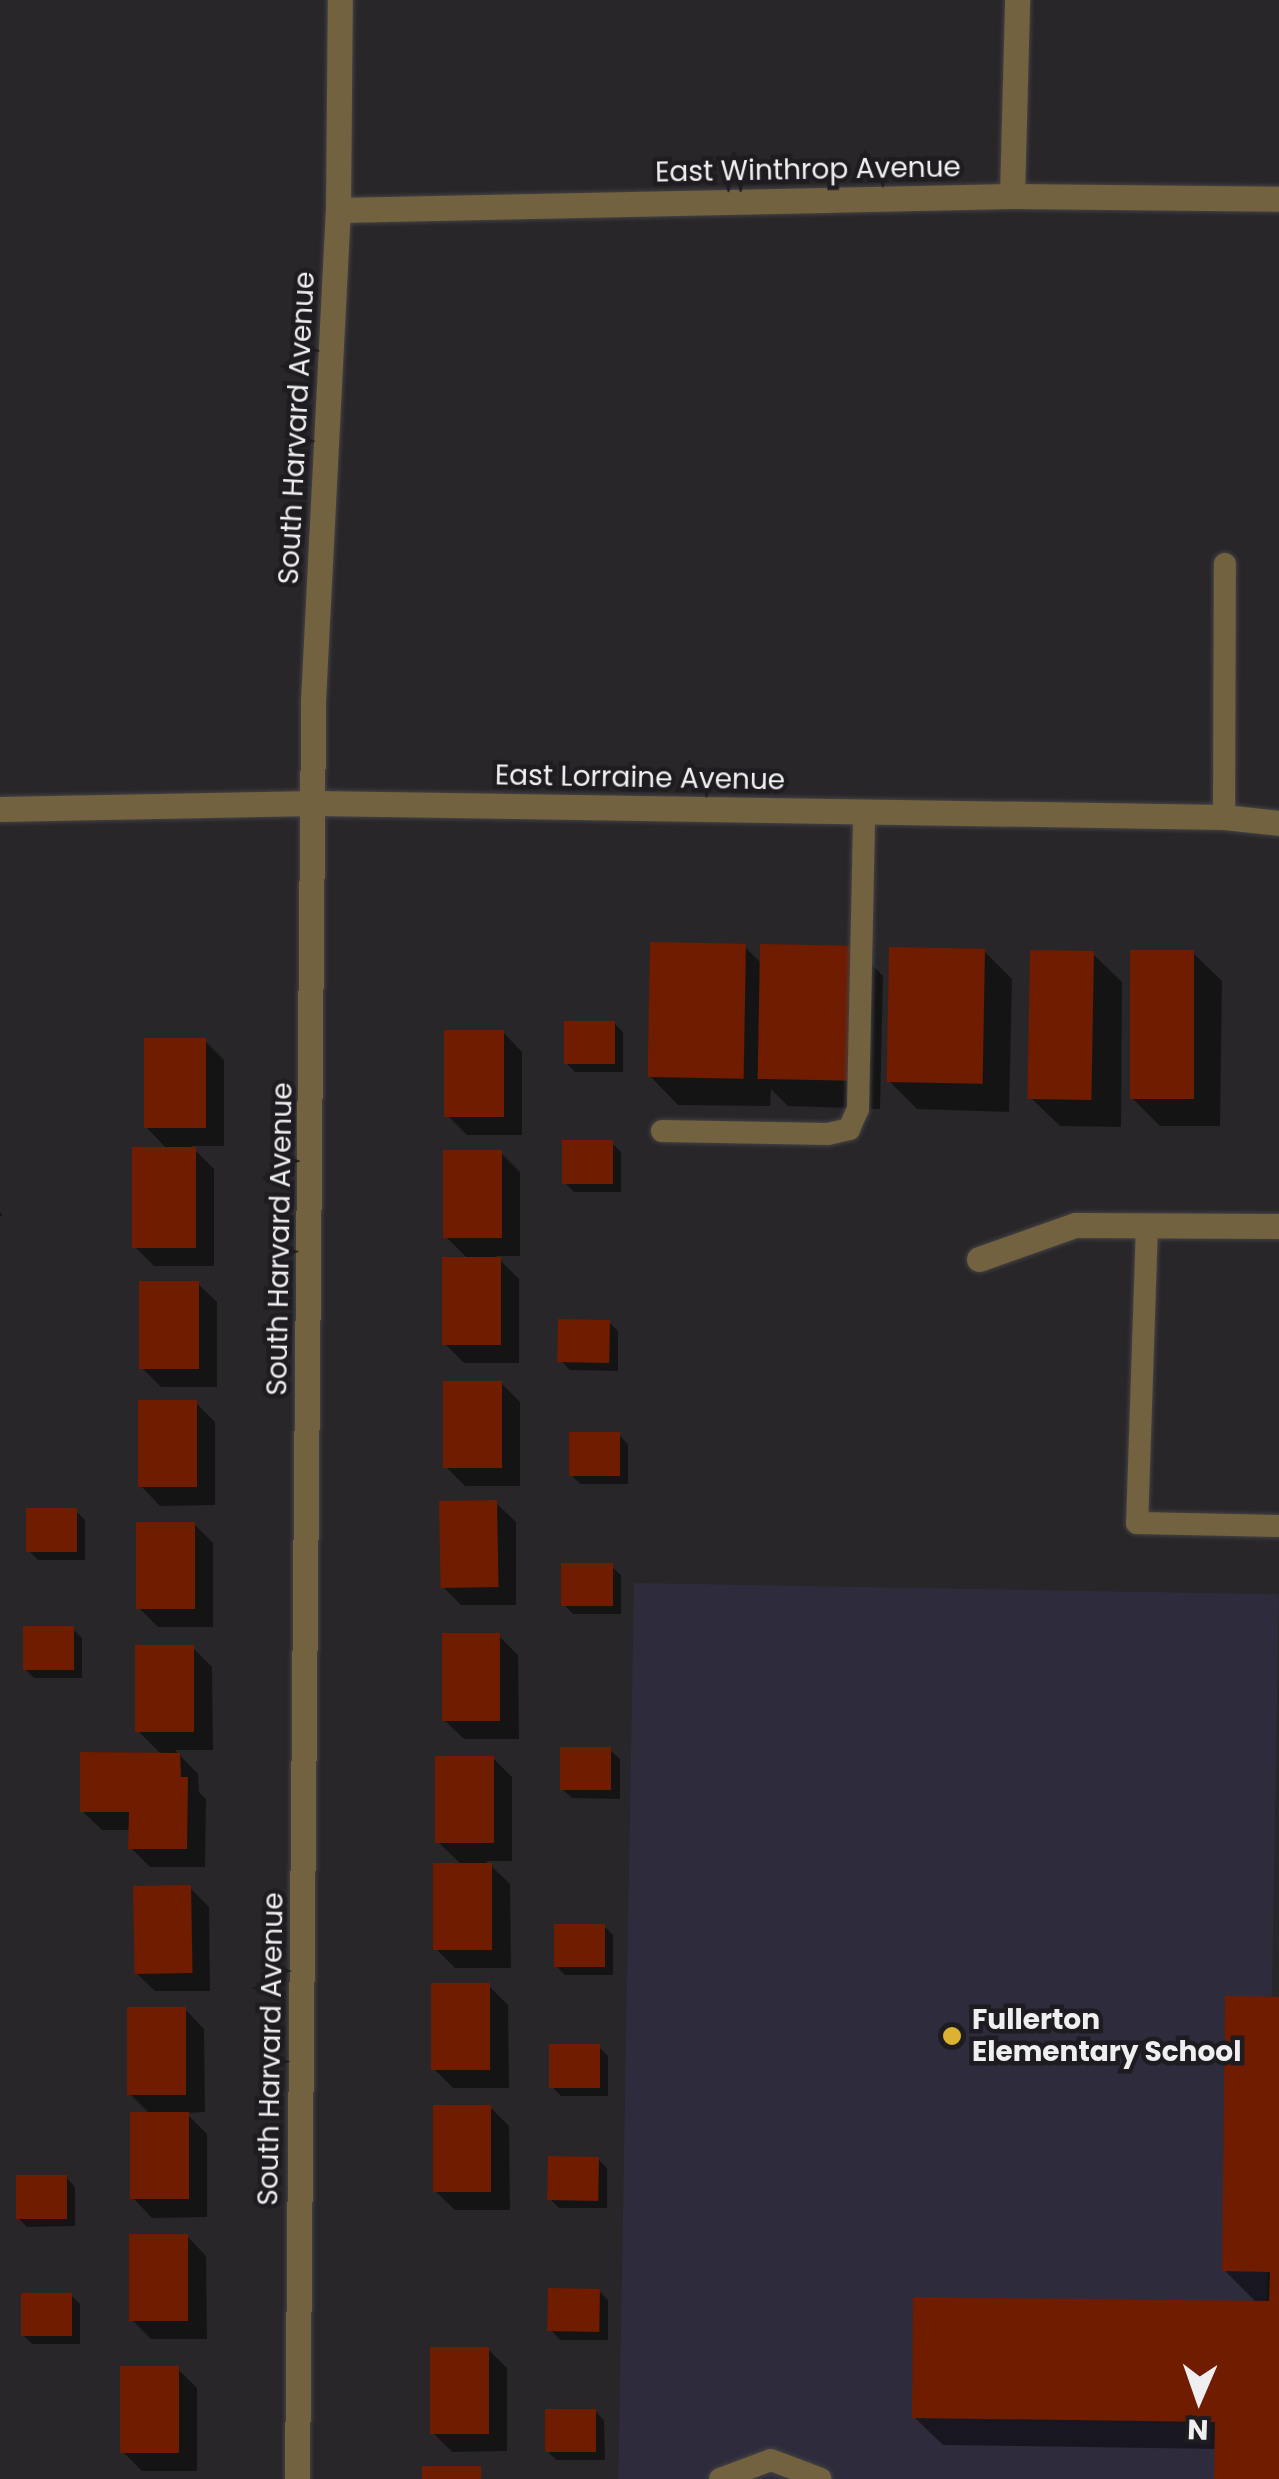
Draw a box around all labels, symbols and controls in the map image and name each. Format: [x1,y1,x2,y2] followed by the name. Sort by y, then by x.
[655,151,961,189] street label: East Winthrop Avenue
[272,271,322,585] street label: South Harvard Avenue
[495,759,785,797] street label: East Lorraine Avenue
[260,1082,300,1396] street label: South Harvard Avenue
[251,1892,291,2206] street label: South Harvard Avenue
[972,2003,1241,2069] place label: Fullerton Elementary School
[941,2025,963,2047] marker: Fullerton Elementary School
[1149,2349,1249,2449] north arrow
[1187,2410,1209,2449] text: N

